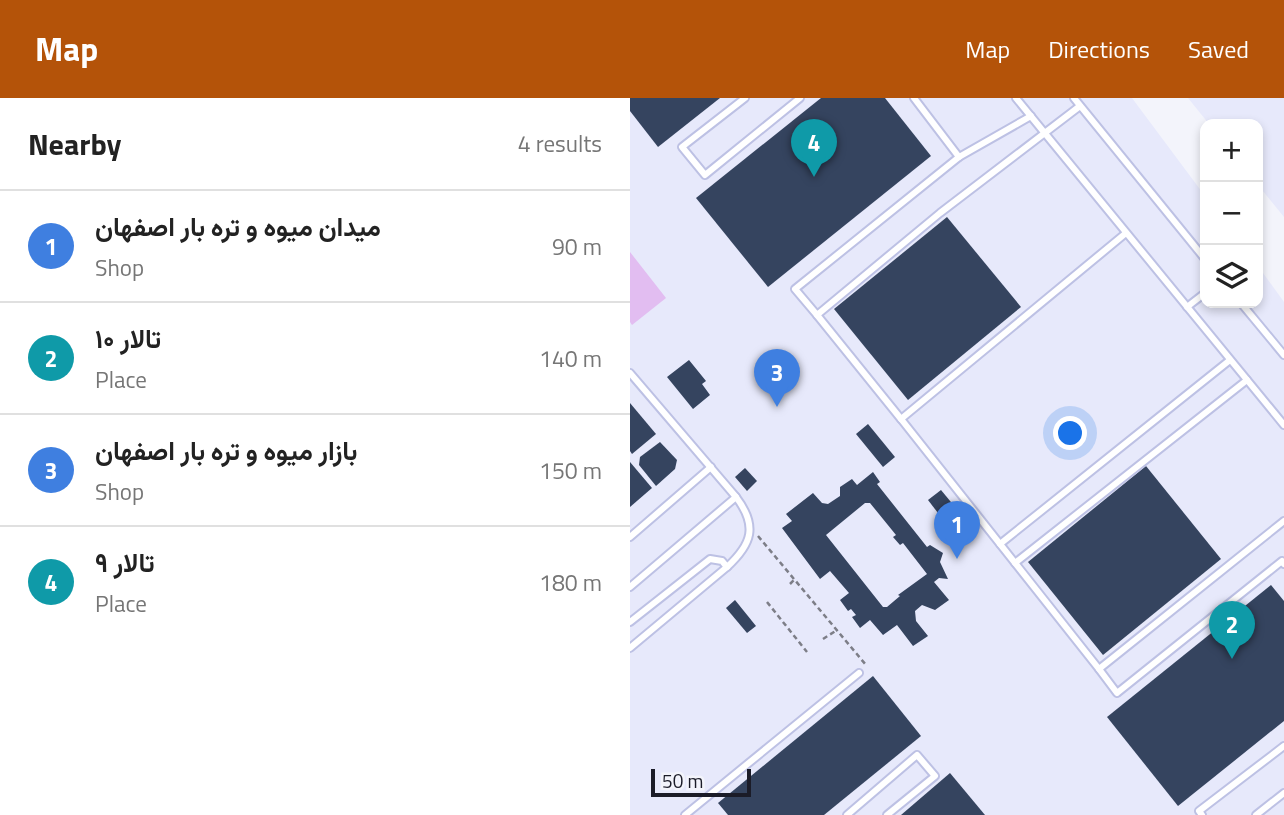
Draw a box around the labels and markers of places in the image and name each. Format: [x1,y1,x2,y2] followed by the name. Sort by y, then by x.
[791,119,837,177] pin: 4
[754,349,800,407] pin: 3
[934,501,980,559] pin: 1
[1209,601,1255,659] pin: 2

